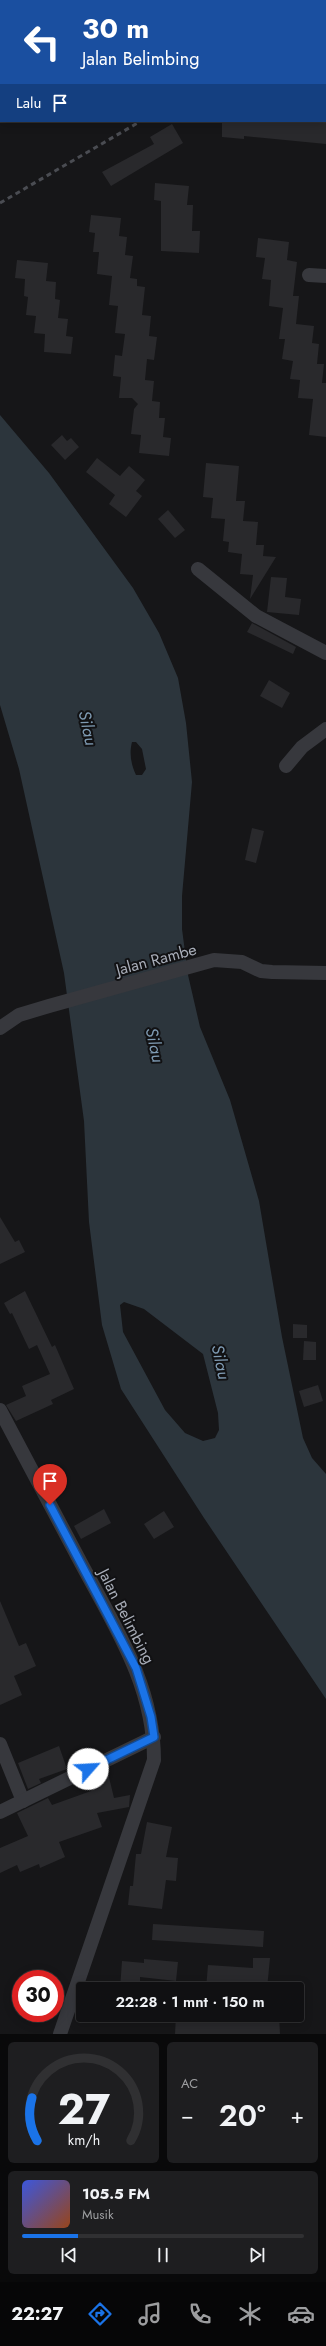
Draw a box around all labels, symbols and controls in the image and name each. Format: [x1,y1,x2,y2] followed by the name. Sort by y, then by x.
[82,8,149,49] text: 30 m
[16,16,68,68] icon: left
[82,46,199,72] text: Jalan Belimbing
[16,92,41,114] text: Lalu
[49,92,71,114] icon: arrive
[73,708,103,748] water label: Silau
[111,938,199,982] street label: Jalan Rambe
[140,1025,170,1065] water label: Silau
[206,1342,236,1382] water label: Silau
[33,1464,67,1505] pin
[39,1470,61,1492] icon: arrive
[92,1563,161,1668] street label: Jalan Belimbing
[67,1748,109,1790] position arrow
[12,1970,64,2022] speed limit sign: 30
[115,1991,265,2013] text: 22:28 · 1 mnt · 150 m
[181,2074,198,2093] text: AC
[57,2078,110,2139] text: 27
[219,2094,266,2137] text: 20°
[181,2099,194,2131] text: −
[290,2099,304,2131] text: +
[67,2129,100,2149] text: km/h
[82,2183,150,2205] text: 105.5 FM
[82,2205,114,2224] text: Musik
[58,2244,80,2266] icon: previous
[152,2244,174,2266] icon: pause
[246,2244,268,2266] icon: next
[86,2300,114,2328] icon: directions
[136,2300,164,2328] icon: music
[186,2300,214,2328] icon: phone
[236,2300,264,2328] icon: climate
[287,2300,315,2328] icon: car
[11,2301,63,2327] text: 22:27

